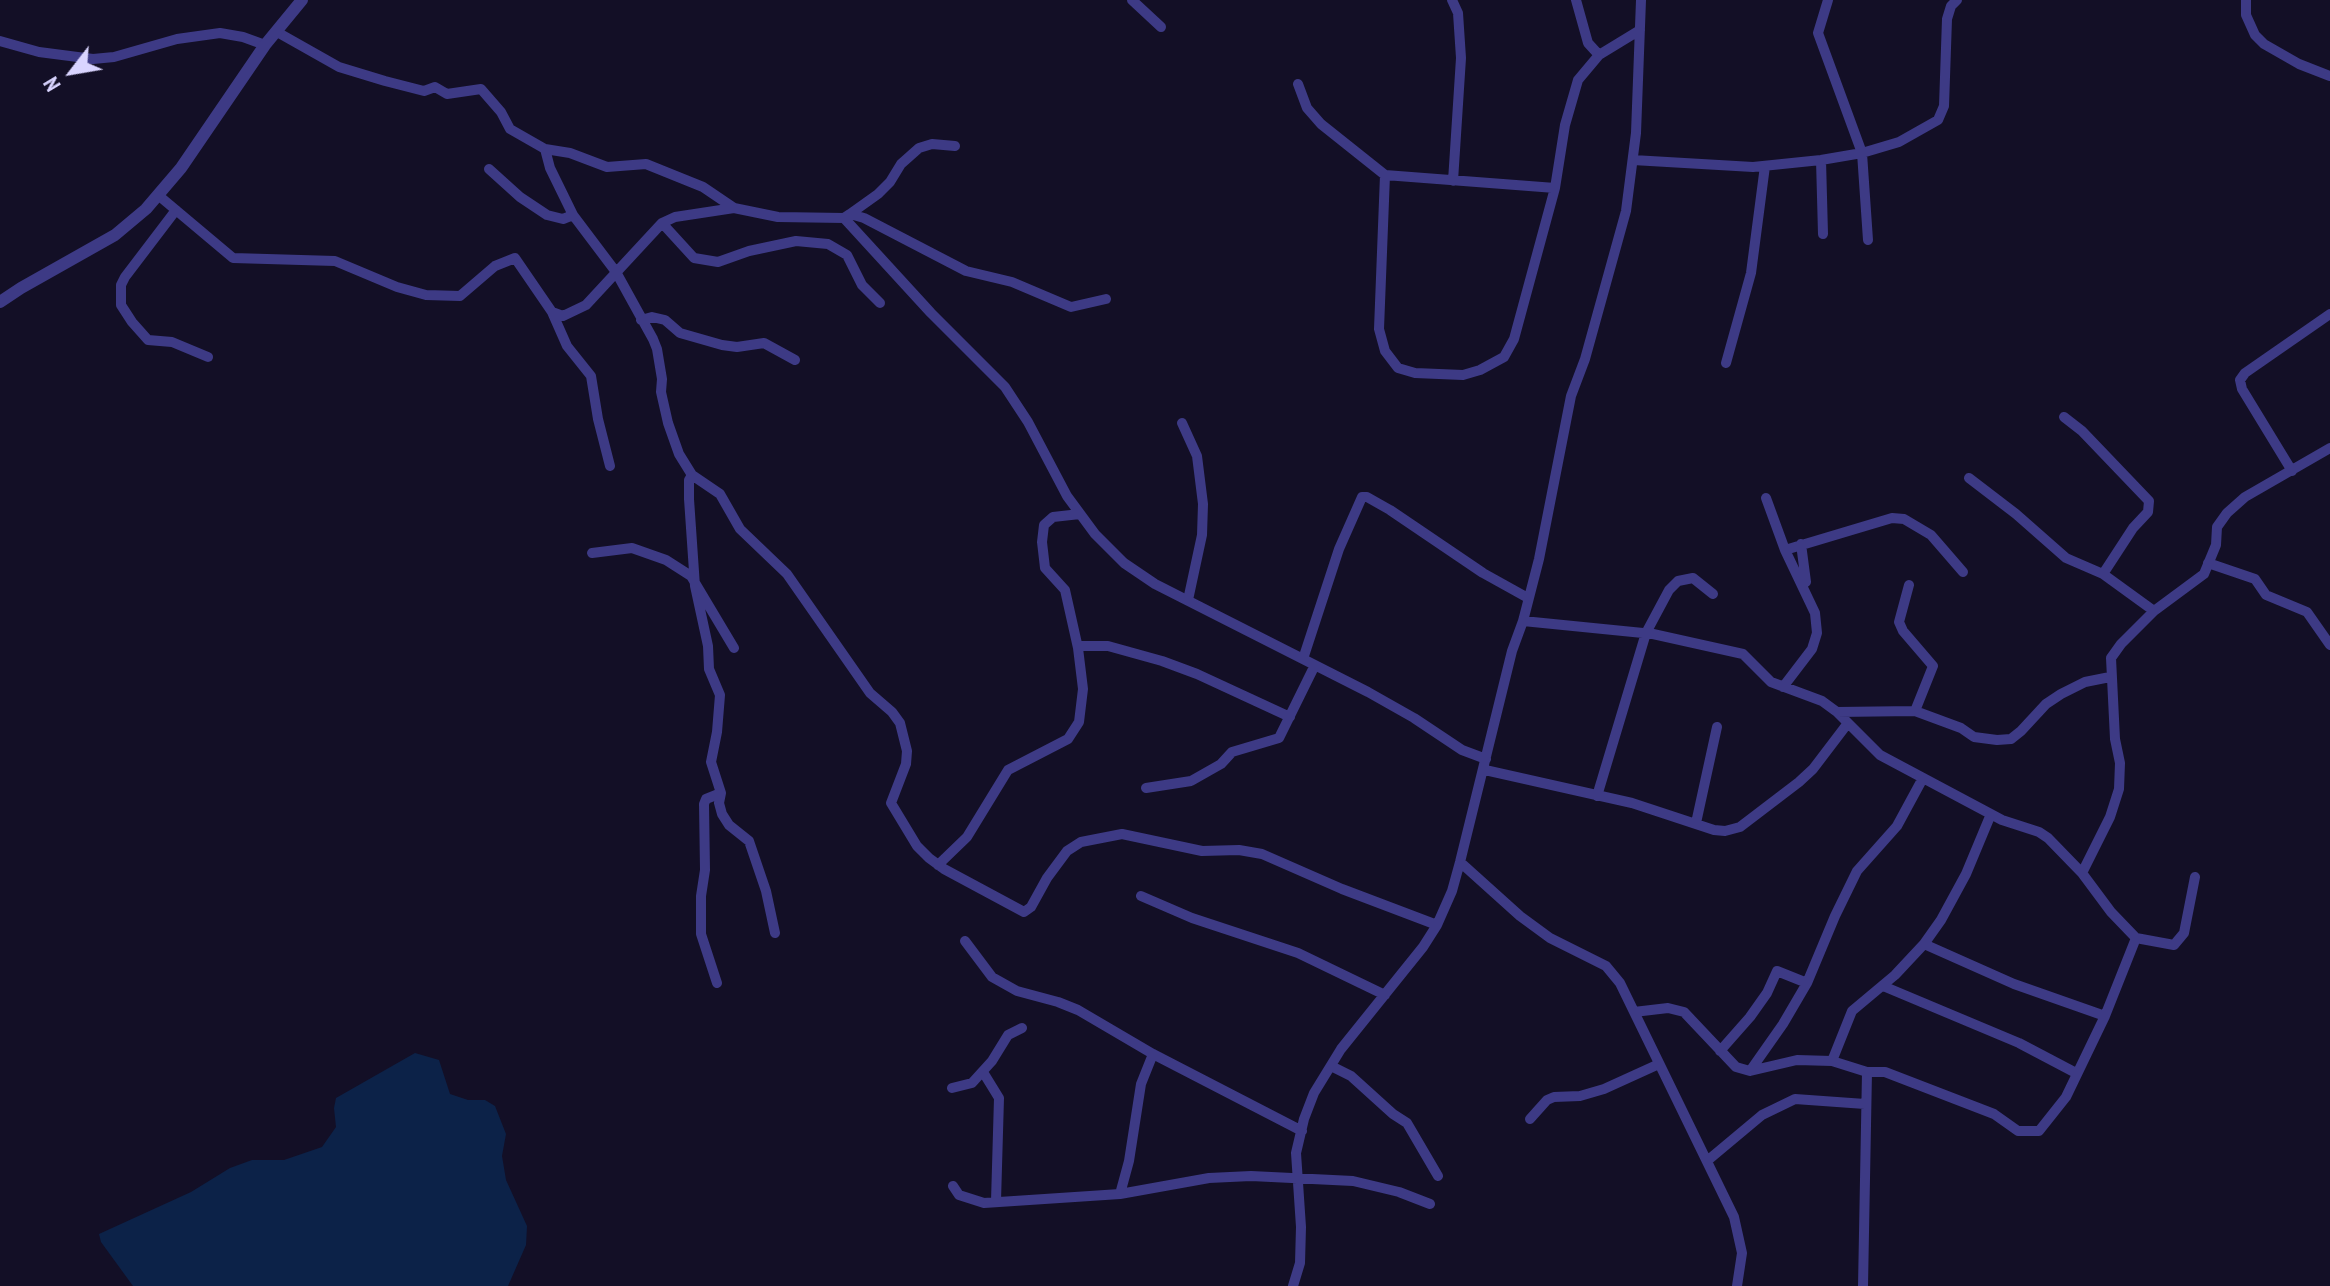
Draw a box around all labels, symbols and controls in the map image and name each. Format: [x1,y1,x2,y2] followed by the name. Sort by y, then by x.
[32,32,112,112] north arrow
[36,72,66,97] text: N

